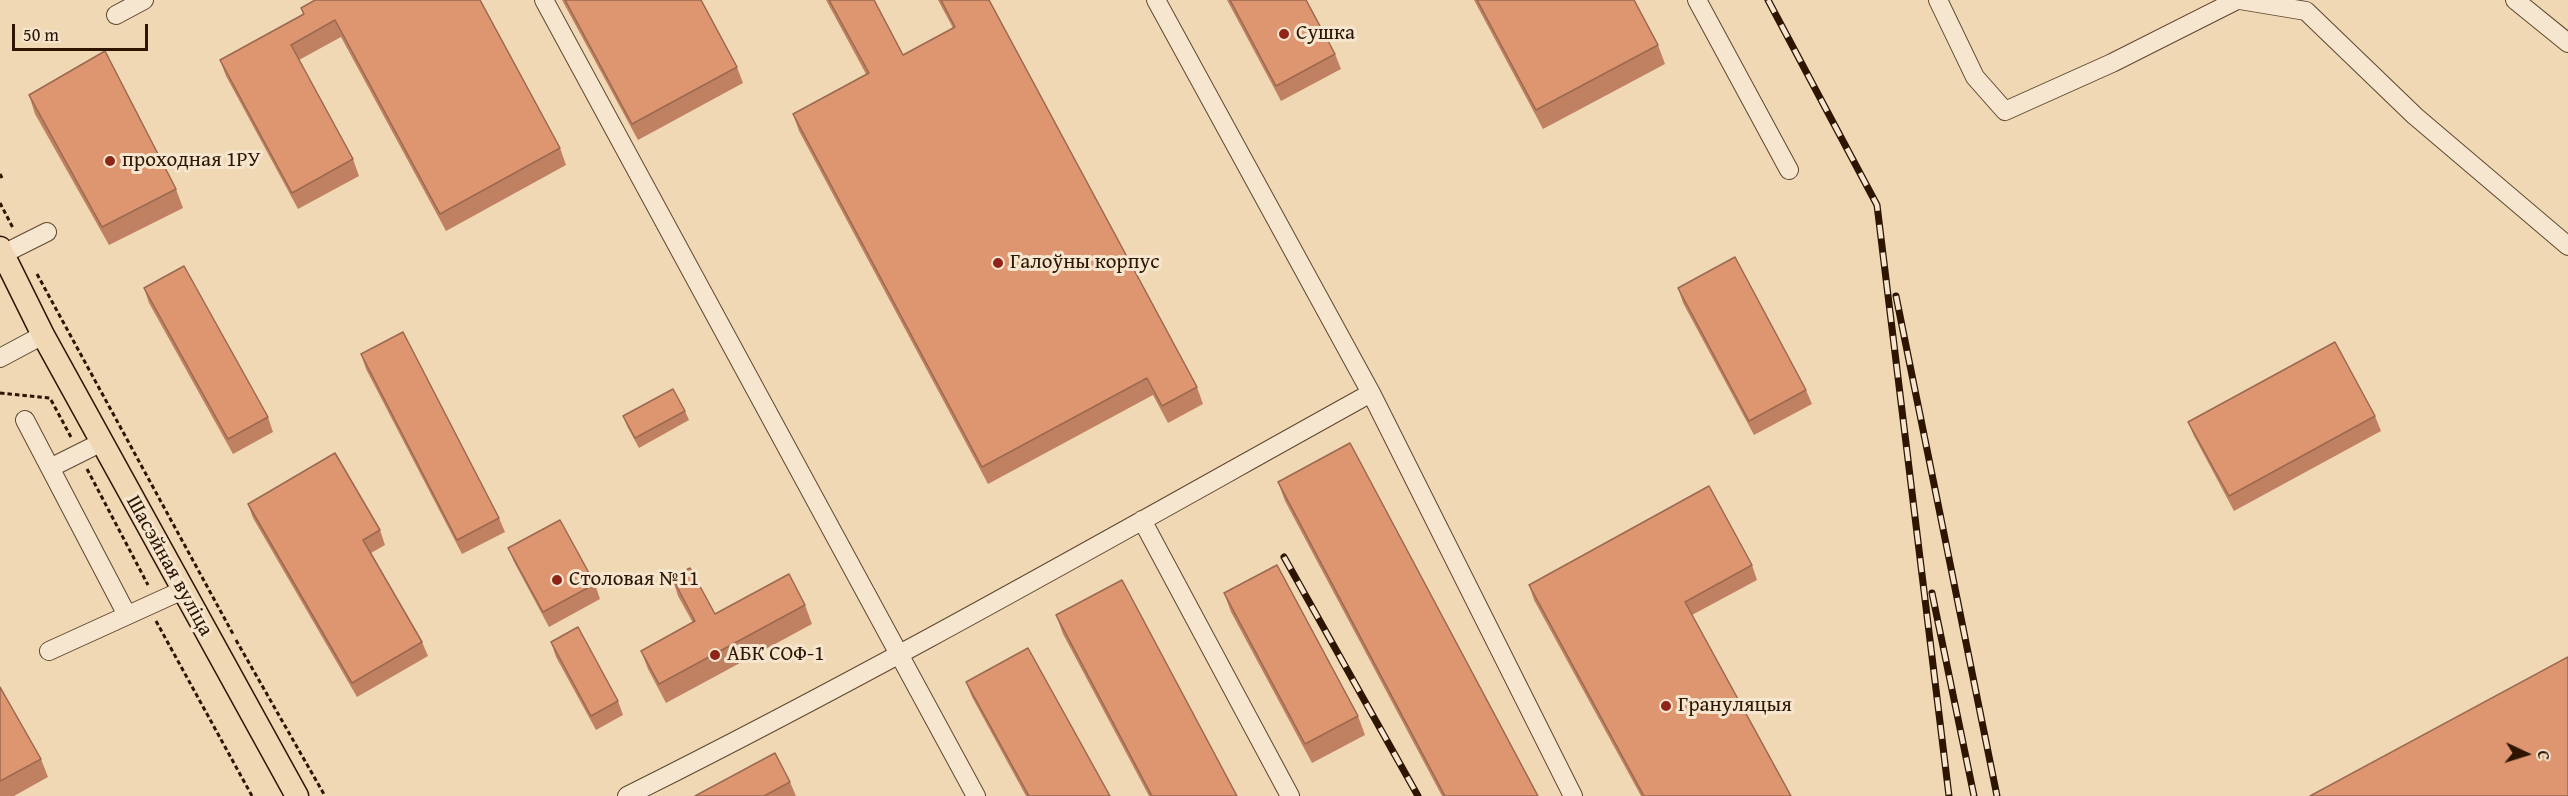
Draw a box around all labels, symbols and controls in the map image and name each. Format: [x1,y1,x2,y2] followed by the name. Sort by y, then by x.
[15,12,152,50] scale bar
[23,21,59,48] text: 50 m
[1296,21,1355,47] place label: Сушка
[1277,27,1291,41] marker: Сушка
[122,148,260,174] place label: проходная 1РУ
[103,154,117,168] marker: проходная 1РУ
[1010,250,1160,276] place label: Галоўны корпус
[991,256,1005,270] marker: Галоўны корпус
[120,491,218,641] street label: Шасэйная вуліца
[569,567,699,593] place label: Столовая №11
[550,573,564,587] marker: Столовая №11
[727,642,824,668] place label: АБК СОФ-1
[708,648,722,662] marker: АБК СОФ-1
[1678,693,1792,719] place label: Грануляцыя
[1659,699,1673,713] marker: Грануляцыя
[2496,724,2556,784] north arrow
[2532,750,2556,761] text: С

